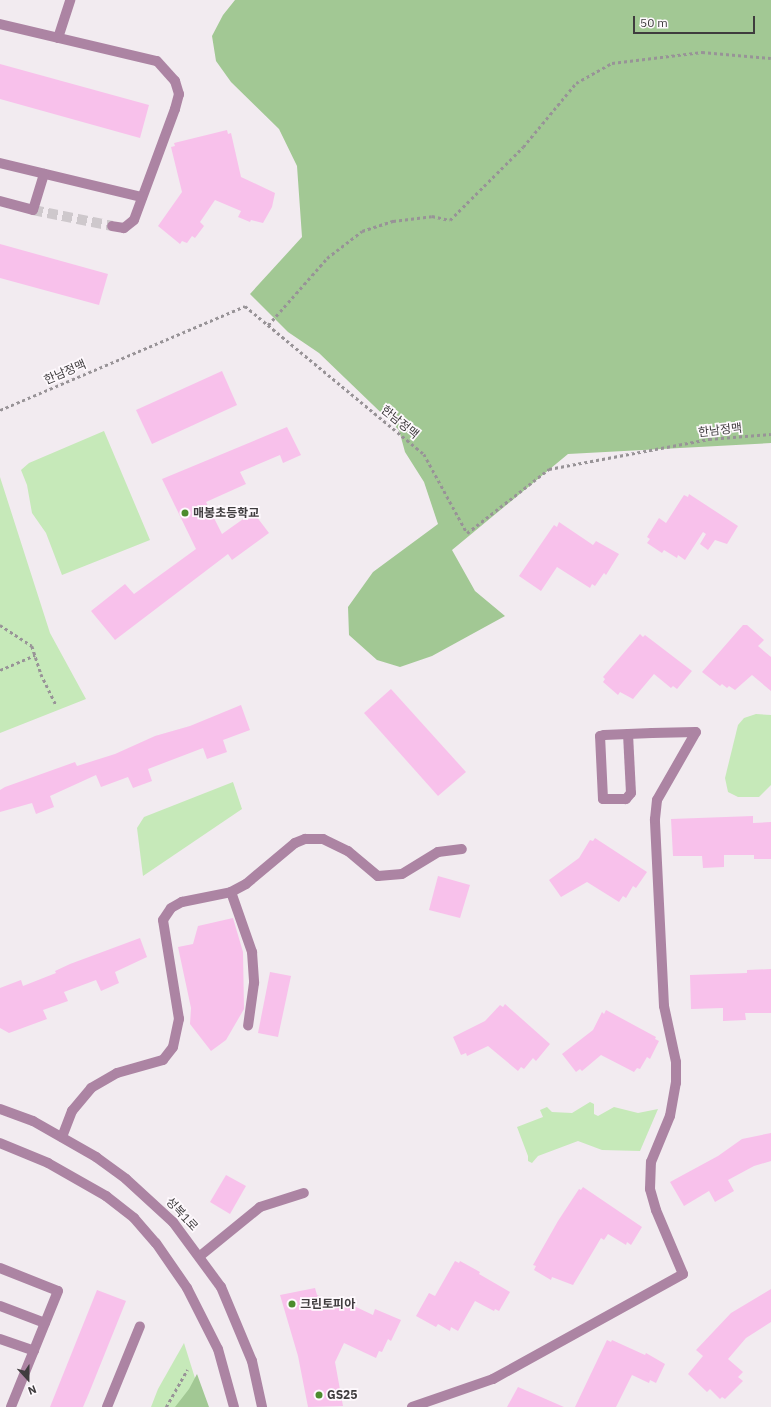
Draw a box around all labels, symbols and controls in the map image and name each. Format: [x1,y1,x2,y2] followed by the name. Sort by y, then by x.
[635,8,757,34] scale bar
[640,15,668,30] text: 50 m
[42,357,88,387] street label: 한남정맥
[378,403,422,441] street label: 한남정맥
[697,421,743,439] street label: 한남정맥
[193,506,259,520] place label: 매봉초등학교
[180,508,190,518] marker: 매봉초등학교
[163,1194,201,1234] street label: 성복1로
[300,1297,355,1311] place label: 크린토피아
[287,1299,297,1309] marker: 크린토피아
[8,1359,48,1399] north arrow
[26,1382,39,1398] text: N
[327,1388,358,1402] place label: GS25
[314,1390,324,1400] marker: GS25

